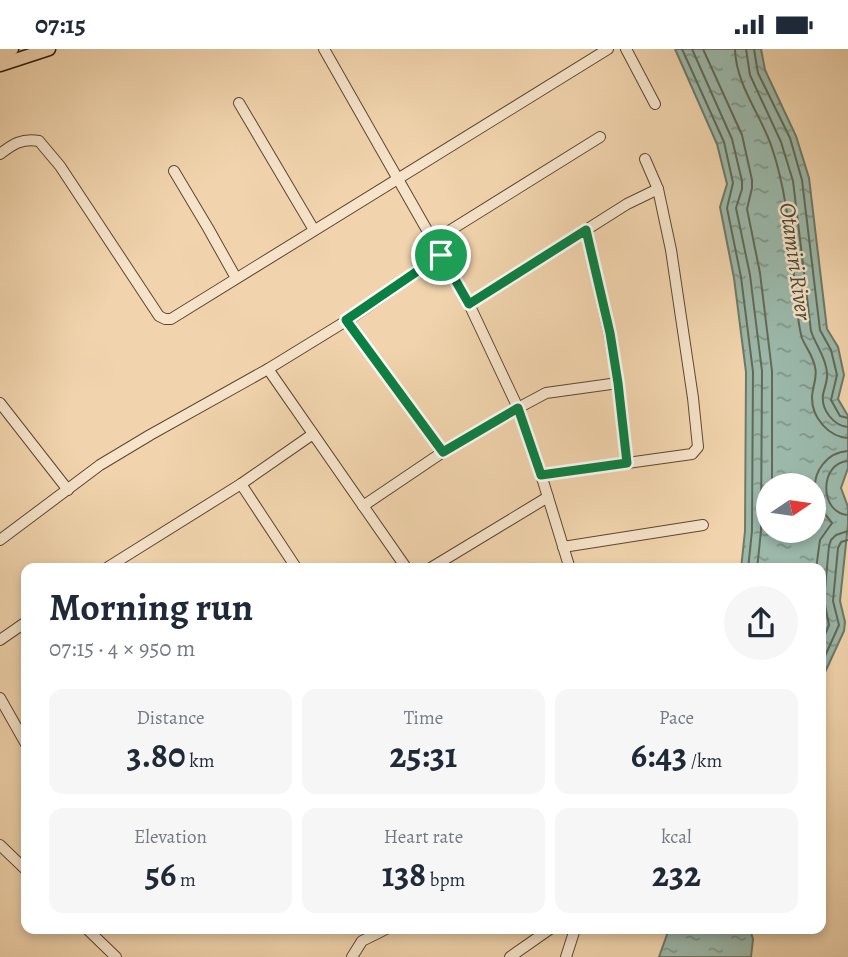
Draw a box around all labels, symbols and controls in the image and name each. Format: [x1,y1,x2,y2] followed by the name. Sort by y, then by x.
[35,7,86,42] text: 07:15
[772,201,819,323] water label: Otamiri River
[411,225,471,285] pin
[422,236,460,274] icon: arrive
[756,473,826,543] north arrow
[756,473,826,543] map controls
[49,581,253,633] text: Morning run
[724,586,798,660] button: share
[49,633,195,664] text: 07:15 · 4 × 950 m
[136,705,205,731] text: Distance
[404,705,443,731] text: Time
[659,705,694,731] text: Pace
[126,731,186,779] text: 3.80
[390,731,457,779] text: 25:31
[631,731,687,779] text: 6:43
[186,748,215,774] text: km
[687,748,722,774] text: /km
[134,824,207,850] text: Elevation
[384,824,463,850] text: Heart rate
[661,824,692,850] text: kcal
[145,850,176,898] text: 56
[382,850,426,898] text: 138
[652,850,701,898] text: 232
[176,867,196,893] text: m
[426,867,465,893] text: bpm

